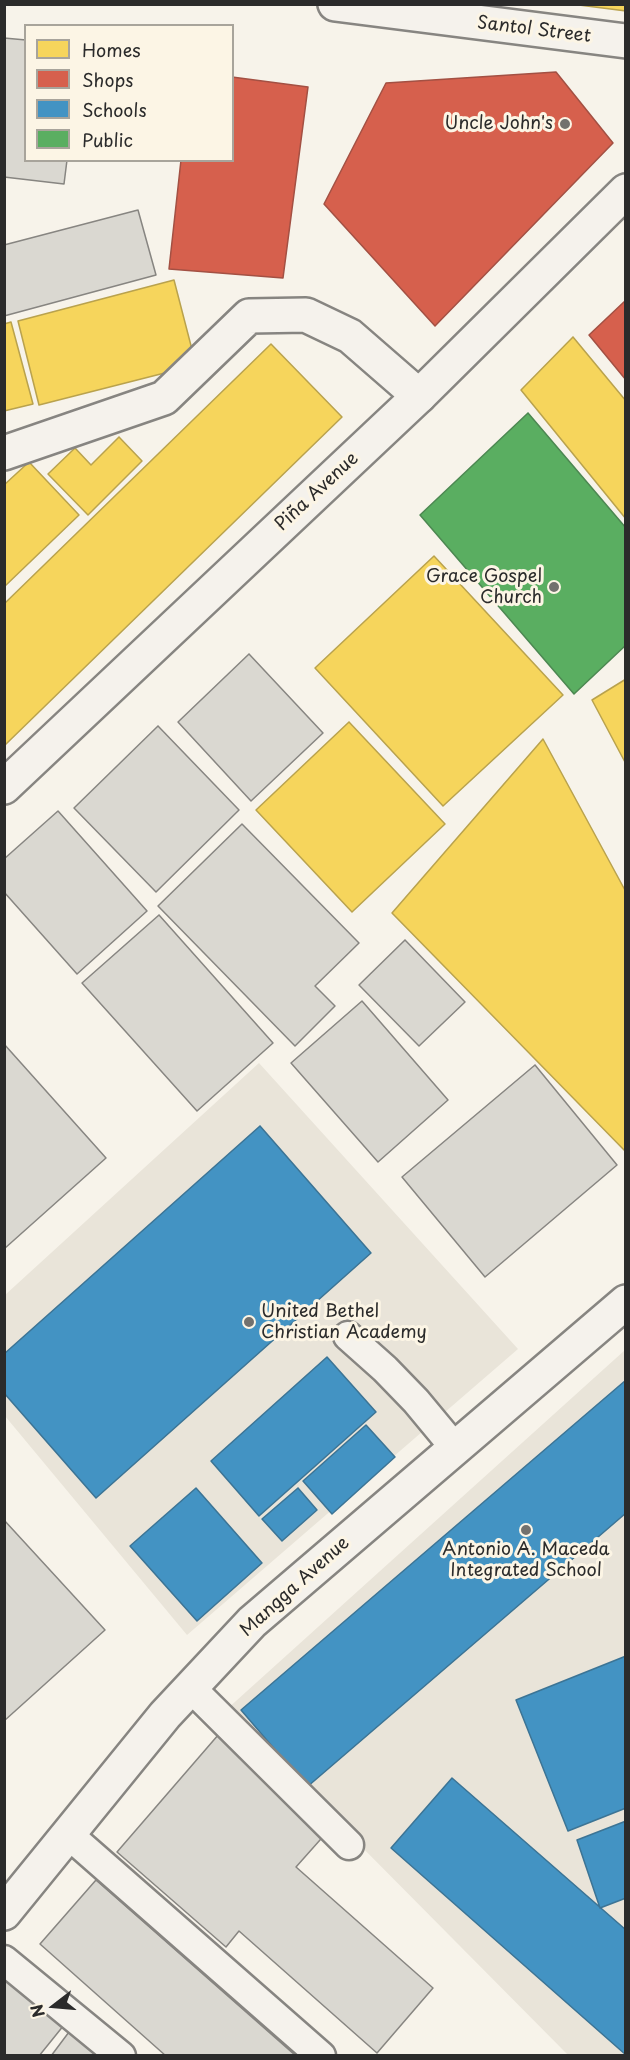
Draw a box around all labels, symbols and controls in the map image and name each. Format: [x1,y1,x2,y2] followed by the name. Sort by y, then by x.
[476,12,592,48] street label: Santol Street
[24,24,234,162] legend
[82,36,140,63] text: Homes
[82,66,133,93] text: Shops
[82,96,147,123] text: Schools
[445,113,553,135] place label: Uncle John's
[558,117,572,131] marker: Uncle John's
[82,126,133,153] text: Public
[271,448,363,536] street label: Piña Avenue
[426,566,542,608] place label: Grace Gospel Church
[547,580,561,594] marker: Grace Gospel Church
[261,1301,427,1344] place label: United Bethel Christian Academy
[242,1315,256,1329] marker: United Bethel Christian Academy
[519,1523,533,1537] marker: Antonio A. Maceda Integrated School
[236,1532,354,1642] street label: Mangga Avenue
[442,1539,610,1582] place label: Antonio A. Maceda Integrated School
[24,1976,84,2036] north arrow
[23,2002,50,2020] text: N

